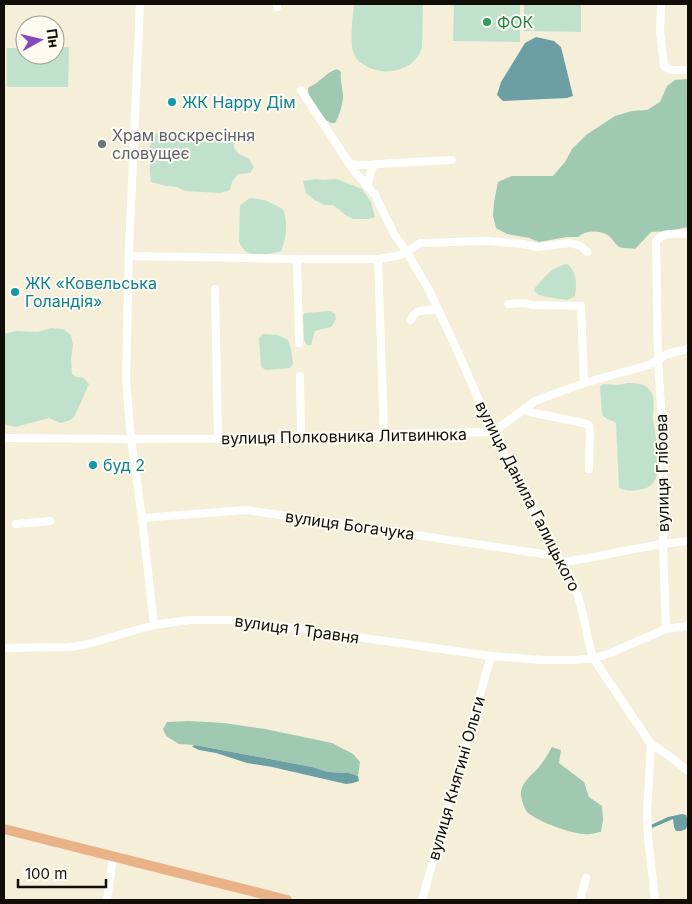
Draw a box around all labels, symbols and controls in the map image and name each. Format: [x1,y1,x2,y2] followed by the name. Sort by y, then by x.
[497,12,533,32] place label: ФОК
[15,15,65,65] north arrow
[481,16,493,28] marker: ФОК
[44,27,63,49] text: Пн
[182,92,296,112] place label: ЖК Happy Дім
[166,96,178,108] marker: ЖК Happy Дім
[112,125,255,163] place label: Храм воскресіння словущеє
[96,138,108,150] marker: Храм воскресіння словущеє
[25,273,157,311] place label: ЖК «Ковельська Голандія»
[9,286,21,298] marker: ЖК «Ковельська Голандія»
[471,397,585,595] street label: вулиця Данила Галицького
[651,414,673,532] street label: вулиця Глібова
[221,424,467,448] street label: вулиця Полковника Литвинюка
[103,455,145,475] place label: буд 2
[87,459,99,471] marker: буд 2
[284,506,416,544] street label: вулиця Богачука
[233,610,361,648] street label: вулиця 1 Травня
[423,694,489,862] street label: вулиця Княгині Ольги
[18,856,105,888] scale bar
[25,864,67,883] text: 100 m

